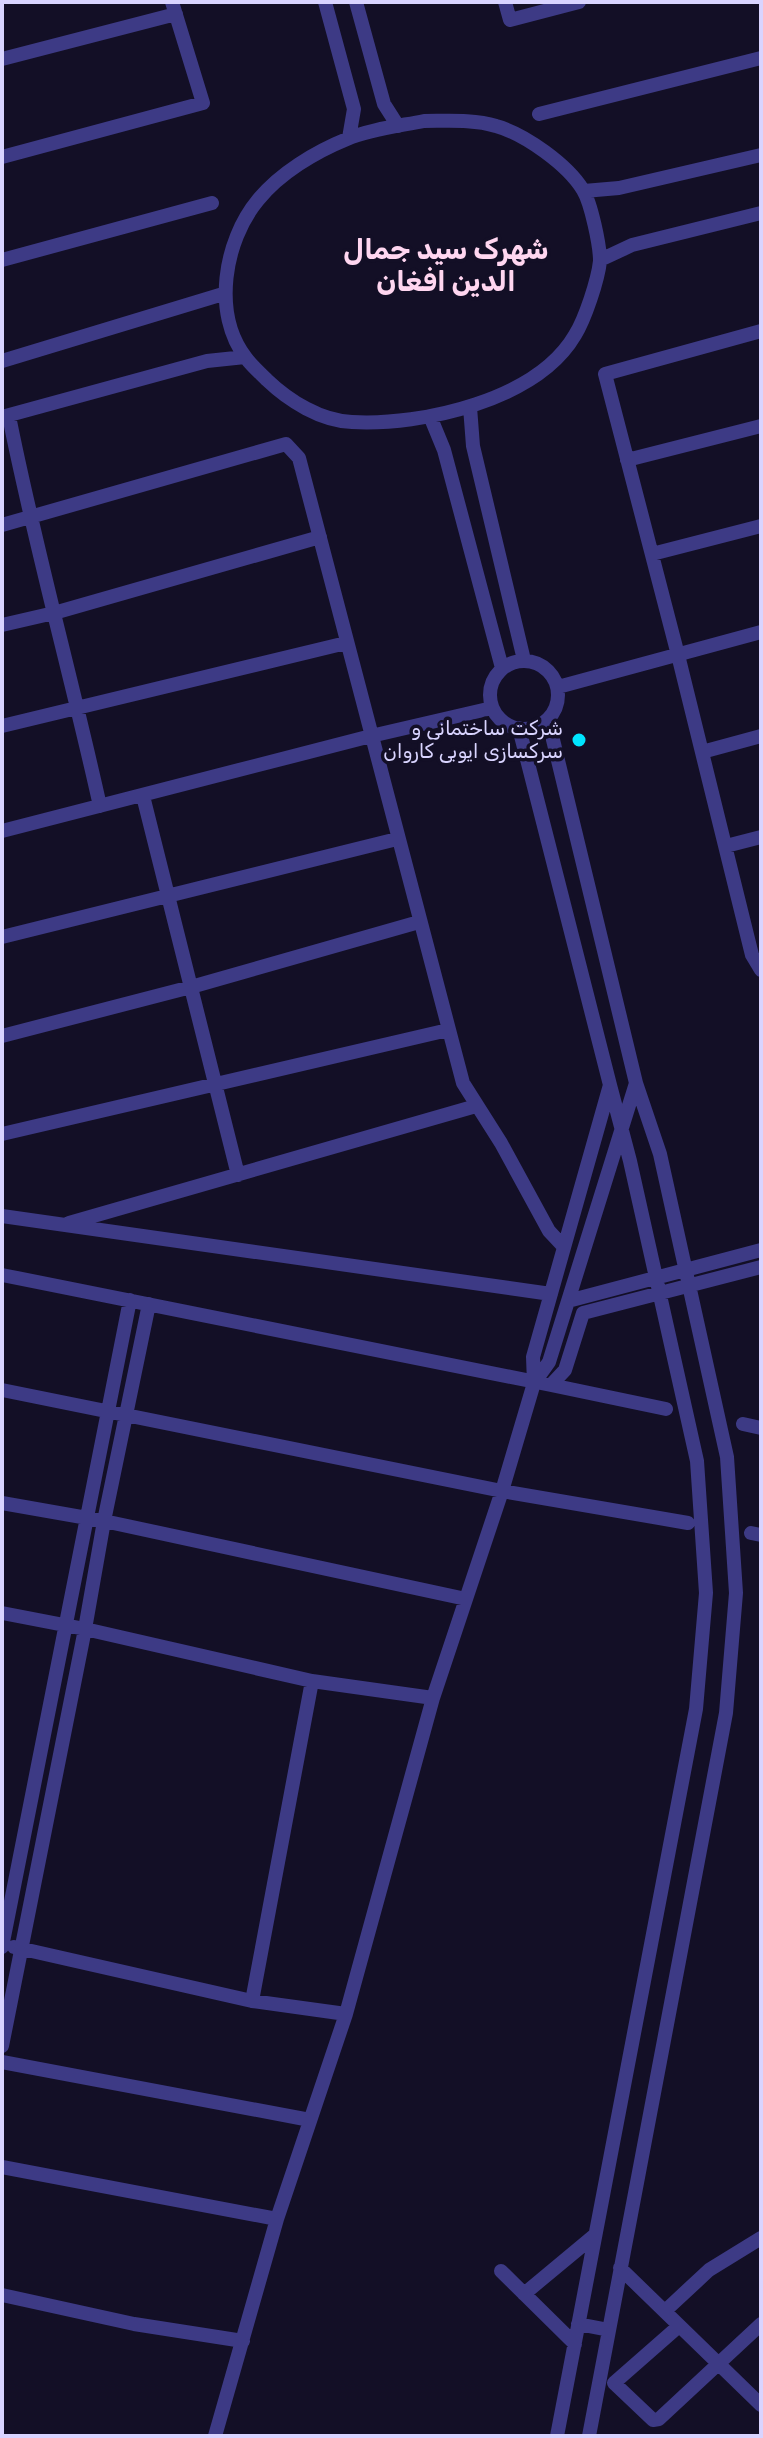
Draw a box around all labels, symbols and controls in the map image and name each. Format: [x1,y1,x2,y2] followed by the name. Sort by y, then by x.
[343,233,549,298] district label: شهرک سید جمال الدین افغان
[383,716,563,763] place label: شرکت ساختمانی و سرکسازی ایوبی کاروان
[570,731,588,749] marker: شرکت ساختمانی و سرکسازی ایوبی کاروان

